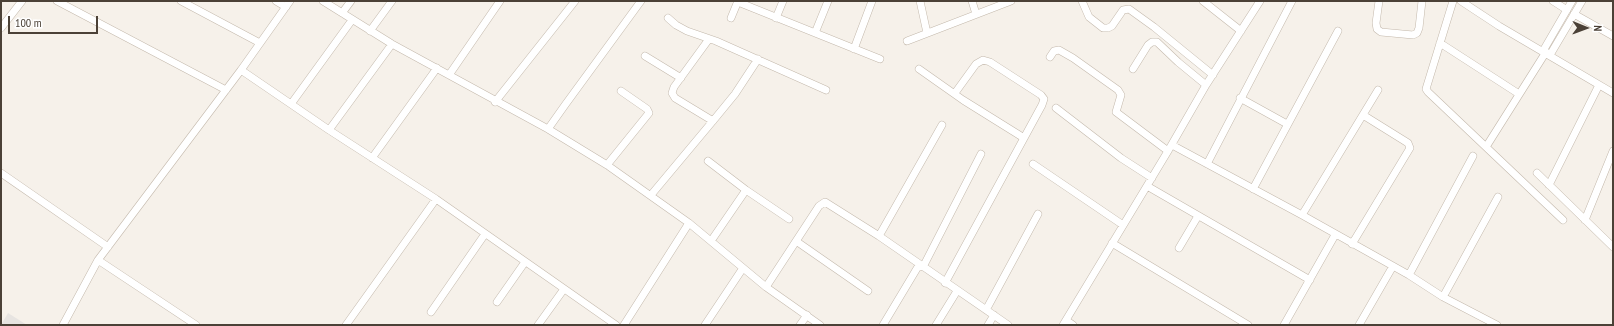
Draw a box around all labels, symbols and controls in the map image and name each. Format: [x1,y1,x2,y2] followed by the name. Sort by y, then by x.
[10,8,100,34] scale bar
[1566,8,1606,48] north arrow
[15,15,42,30] text: 100 m
[1591,25,1605,31] text: N

